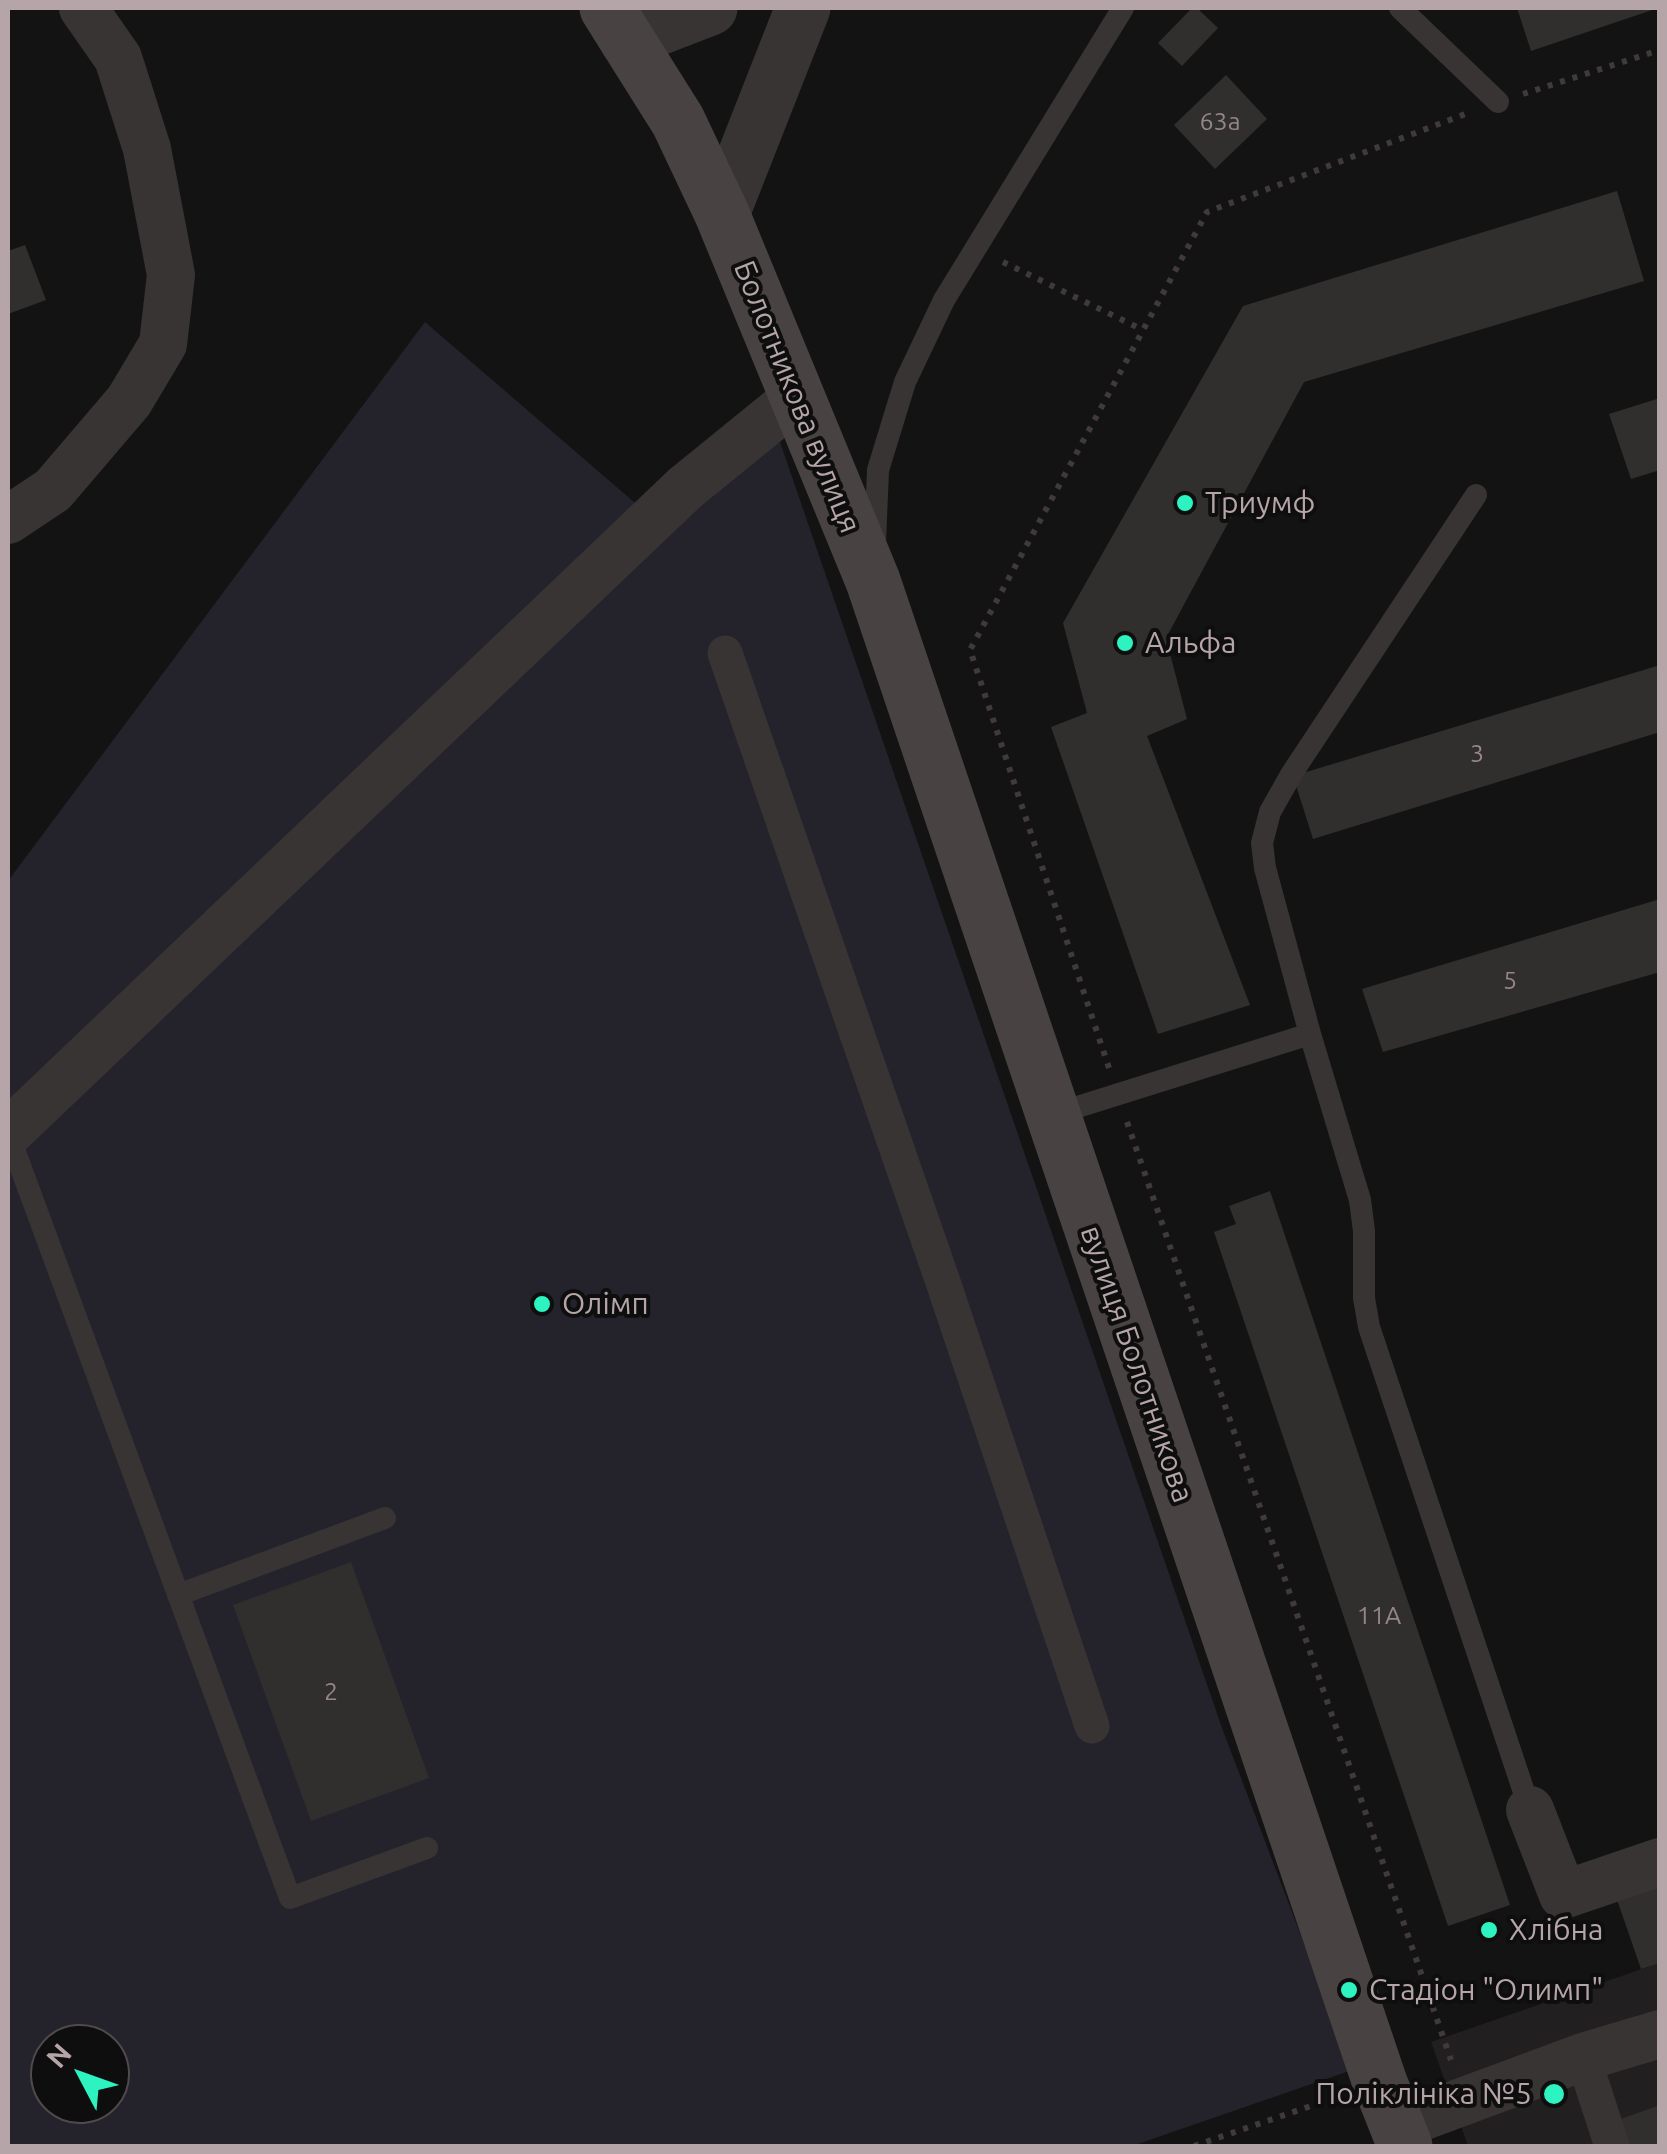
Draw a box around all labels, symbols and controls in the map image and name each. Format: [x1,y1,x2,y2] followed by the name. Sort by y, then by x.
[1199,107,1241,137] house number: 63а
[726,256,868,538] street label: Болотникова вулиця
[1205,485,1315,521] place label: Триумф
[1174,492,1196,514] marker: Триумф
[1145,625,1236,661] place label: Альфа
[1114,632,1136,654] marker: Альфа
[1470,739,1484,769] house number: 3
[1503,966,1517,996] house number: 5
[1073,1221,1201,1507] street label: вулиця Болотникова
[562,1286,649,1322] place label: Олімп
[531,1293,553,1315] marker: Олімп
[1357,1601,1401,1631] house number: 11А
[324,1677,338,1707] house number: 2
[1509,1912,1603,1948] place label: Хлібна
[1478,1919,1500,1941] marker: Хлібна
[1369,1972,1603,2008] place label: Стадіон "Олимп"
[1338,1979,1360,2001] marker: Стадіон "Олимп"
[30,2024,130,2124] north arrow
[40,2037,77,2073] text: N
[1316,2076,1532,2112] place label: Поліклініка №5
[1541,2081,1567,2107] marker: Поліклініка №5

